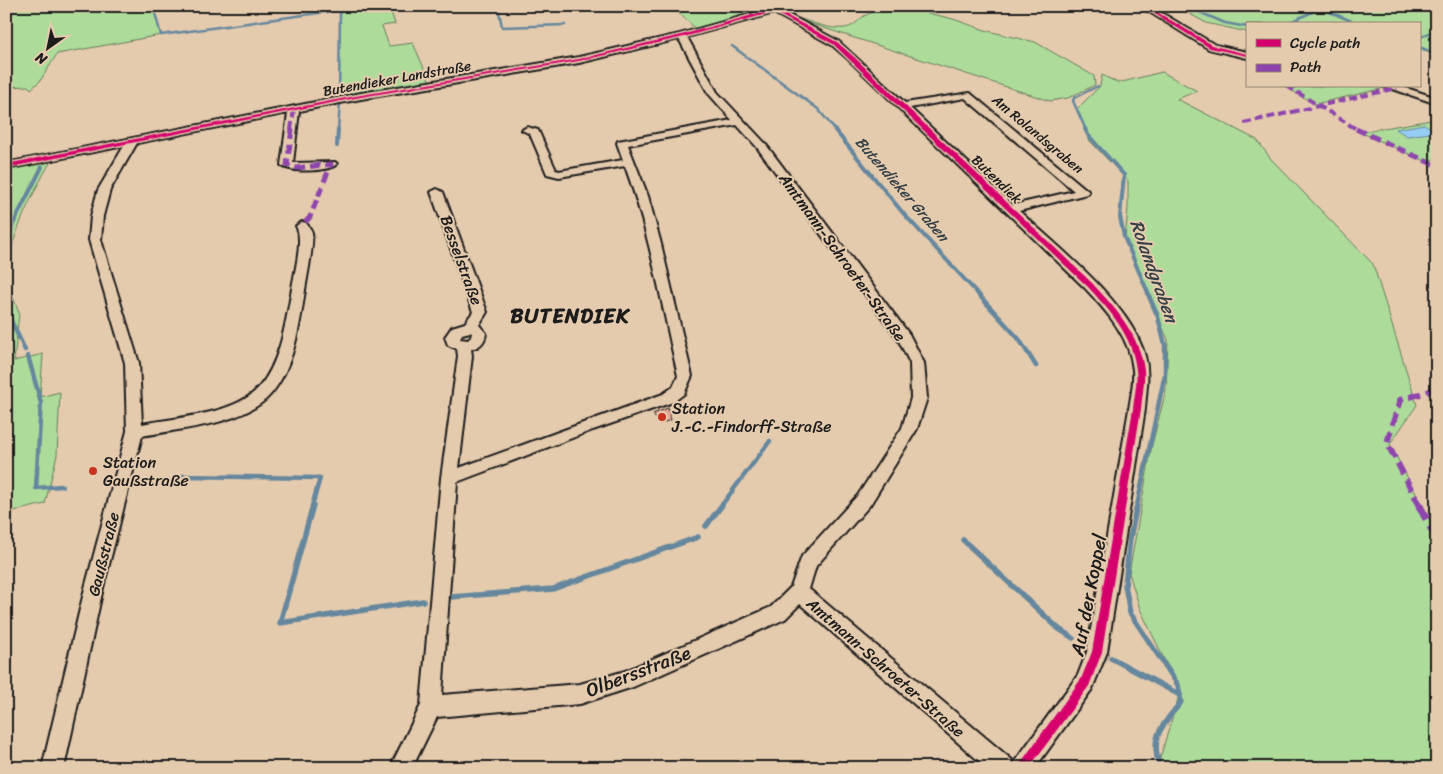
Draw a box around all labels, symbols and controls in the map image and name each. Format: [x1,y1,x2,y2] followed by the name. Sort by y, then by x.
[22,22,72,72] north arrow
[1246,22,1420,88] legend
[1290,30,1361,56] text: Cycle path
[30,45,53,72] text: N
[321,53,473,104] street label: Butendieker Landstraße
[1290,54,1321,80] text: Path
[985,88,1090,181] street label: Am Rolandsgraben
[849,131,956,249] water label: Butendieker Graben
[965,148,1028,211] street label: Butendiek
[771,166,914,348] street label: Amtmann-Schroeter-Straße
[432,211,491,309] street label: Besselstraße
[1121,215,1188,329] water label: Rolandgraben
[510,297,631,335] district label: BUTENDIEK
[671,394,831,441] place label: Station J.-C.-Findorff-Straße
[656,411,668,423] marker: Station J.-C.-Findorff-Straße
[103,448,189,495] place label: Station Gaußstraße
[87,465,99,477] marker: Station Gaußstraße
[79,509,128,599] street label: Gaußstraße
[1060,531,1117,660] street label: Auf der Koppel
[799,589,972,745] street label: Amtmann-Schroeter-Straße
[581,636,696,707] street label: Olbersstraße

